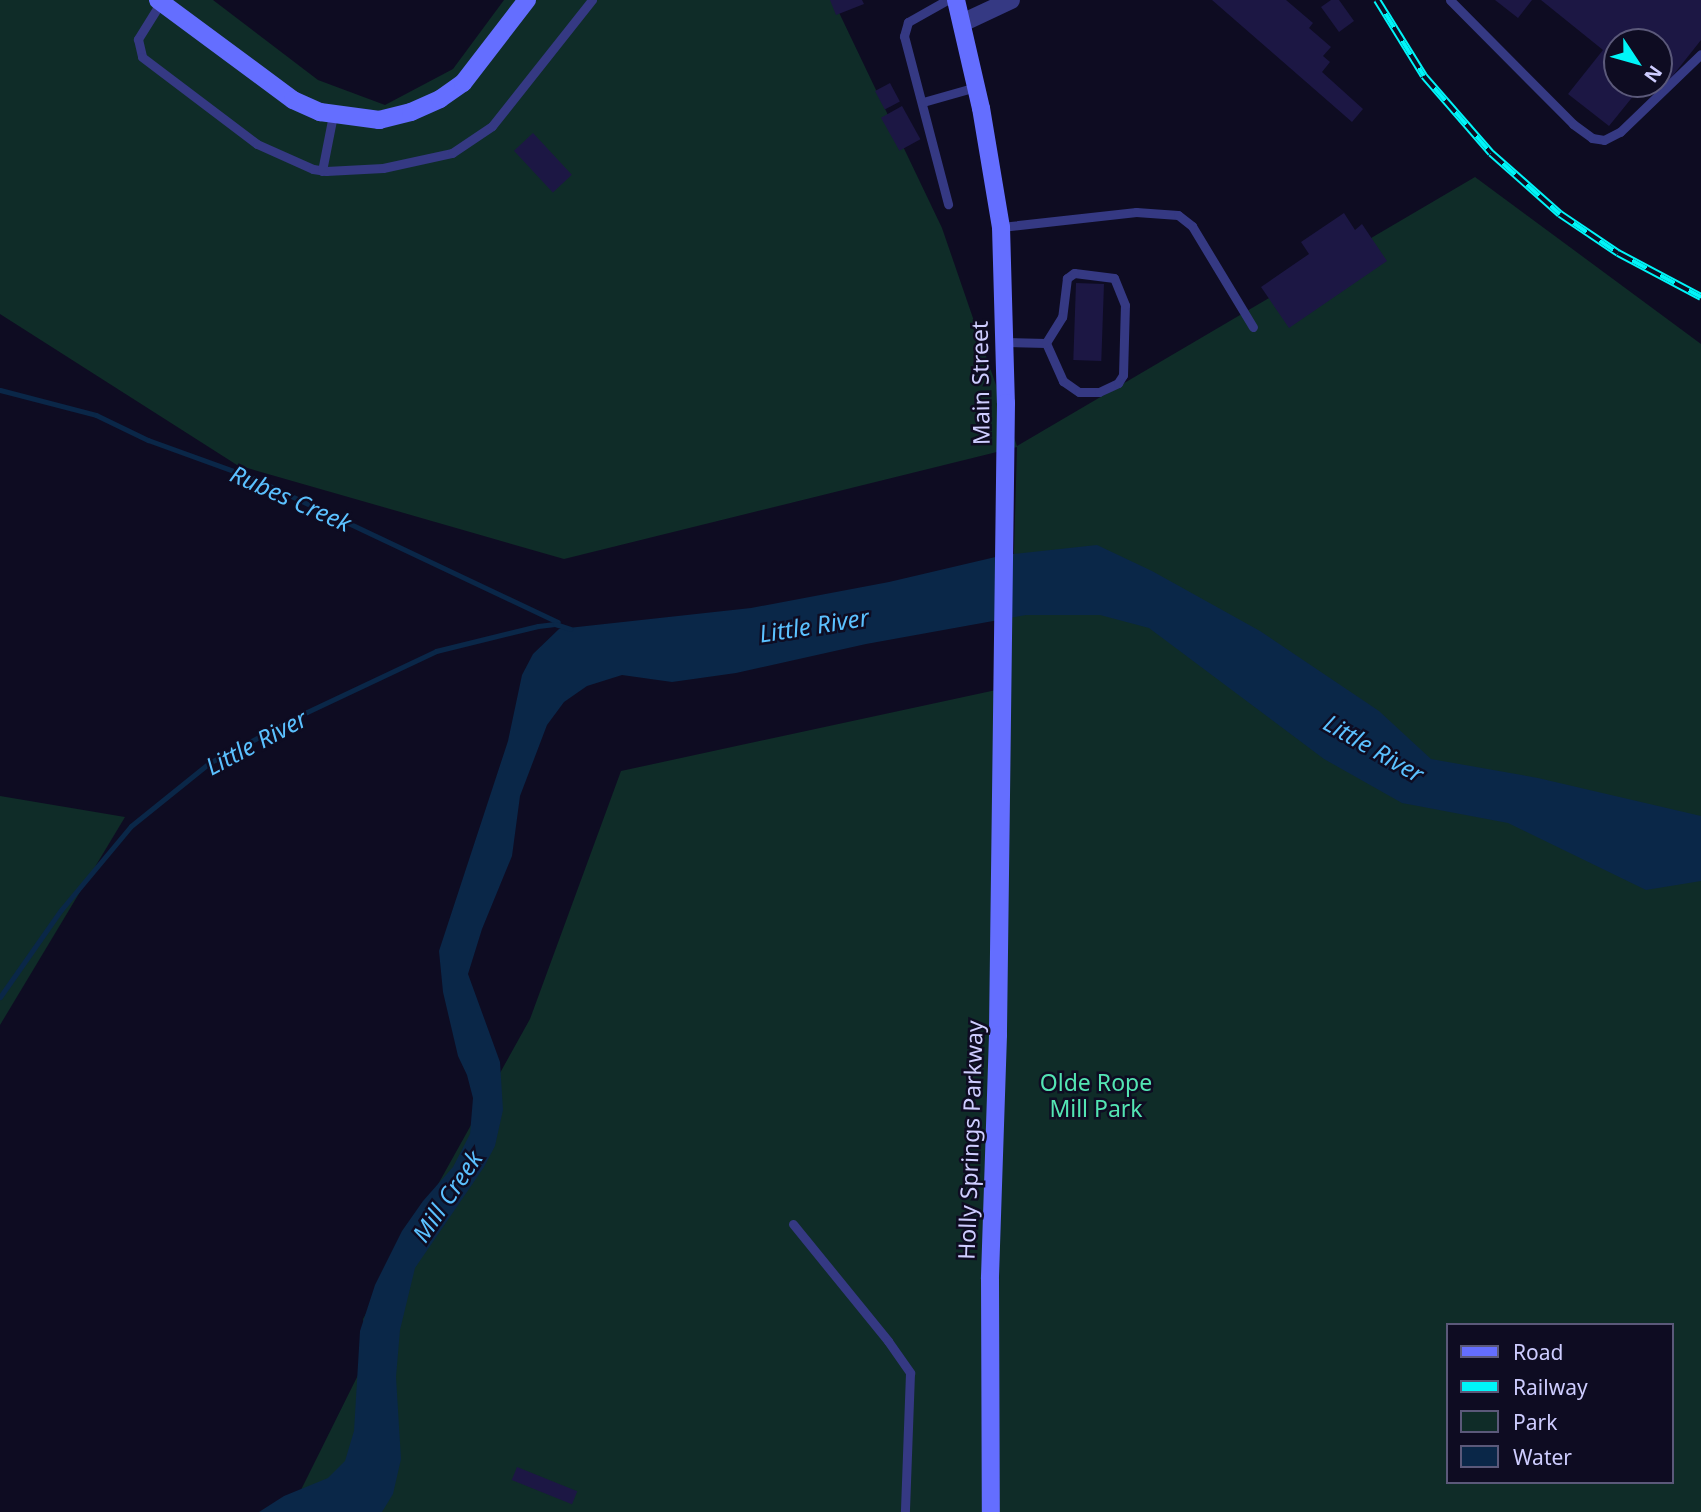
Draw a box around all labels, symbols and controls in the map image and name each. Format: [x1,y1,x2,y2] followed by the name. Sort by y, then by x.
[1603,28,1673,98] north arrow
[1638,60,1668,88] text: N
[965,321,995,445] street label: Main Street
[226,459,356,537] water label: Rubes Creek
[757,602,871,648] water label: Little River
[200,703,312,781] water label: Little River
[1319,708,1429,788] water label: Little River
[952,1020,988,1260] street label: Holly Springs Parkway
[1040,1068,1152,1122] park label: Olde Rope Mill Park
[406,1145,488,1247] water label: Mill Creek
[1446,1323,1673,1484] legend
[1513,1338,1563,1366] text: Road
[1513,1373,1588,1401] text: Railway
[1513,1408,1557,1436] text: Park
[1513,1443,1572,1471] text: Water

